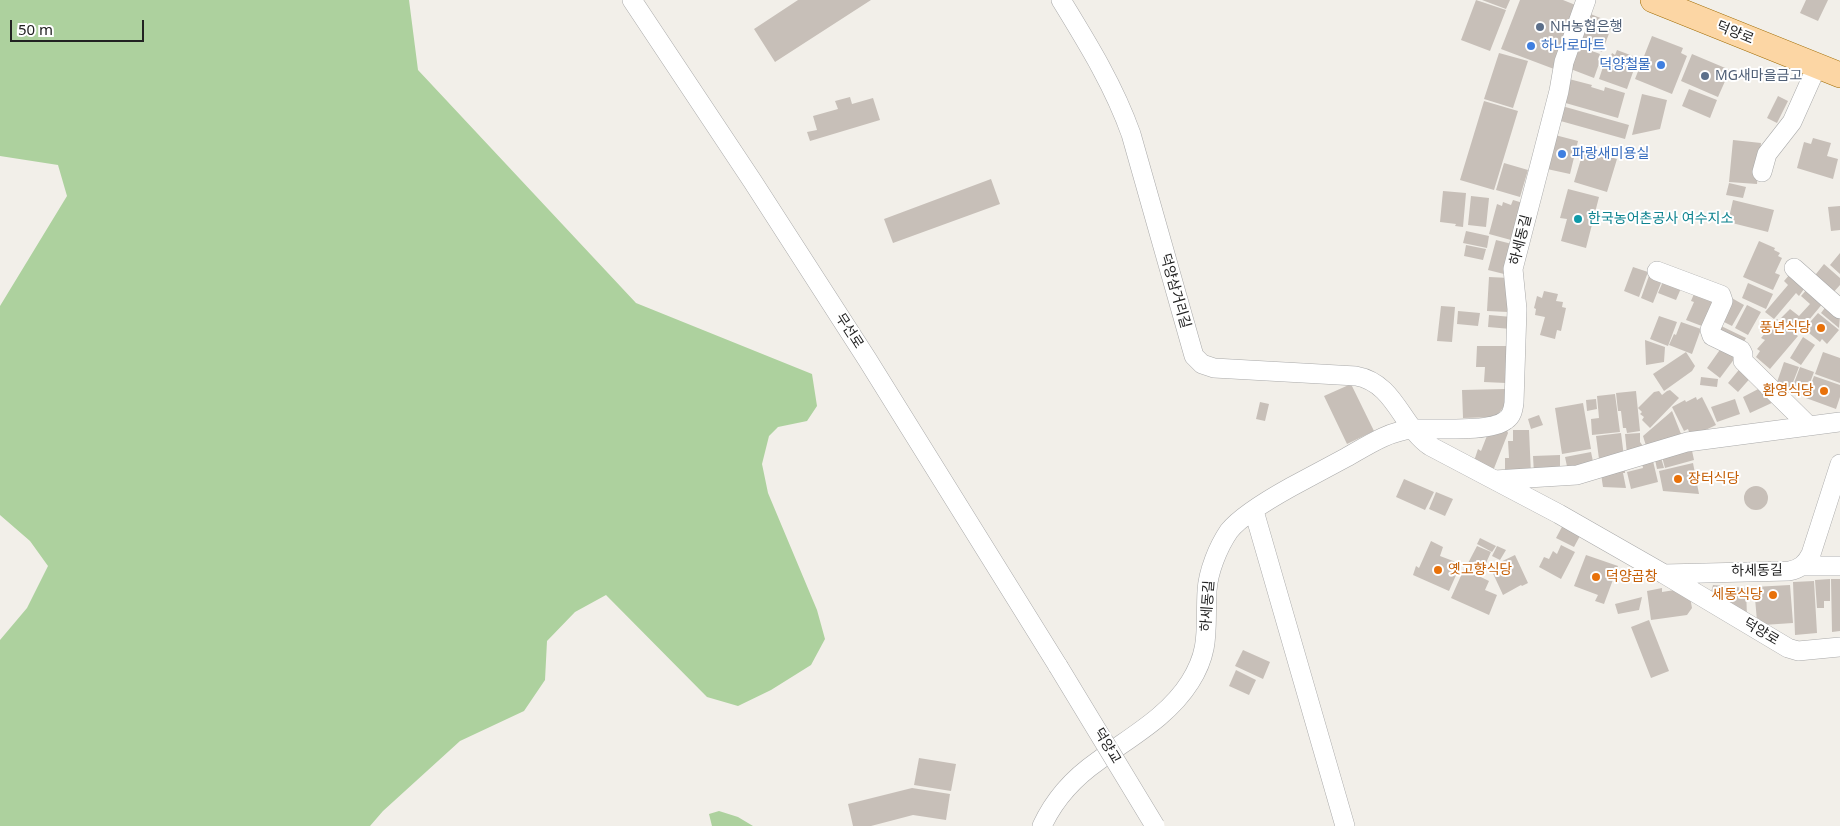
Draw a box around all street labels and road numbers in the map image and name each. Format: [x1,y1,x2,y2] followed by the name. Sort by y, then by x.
[1714,18,1756,48] street label: 덕양로
[1507,213,1535,267] street label: 하세동길
[1156,252,1194,330] street label: 덕양삼거리길
[831,310,867,352] street label: 무선로
[1731,562,1783,580] street label: 하세동길
[1198,580,1218,632] street label: 하세동길
[1740,615,1782,649] street label: 덕양로
[1090,725,1124,767] street label: 덕양교

